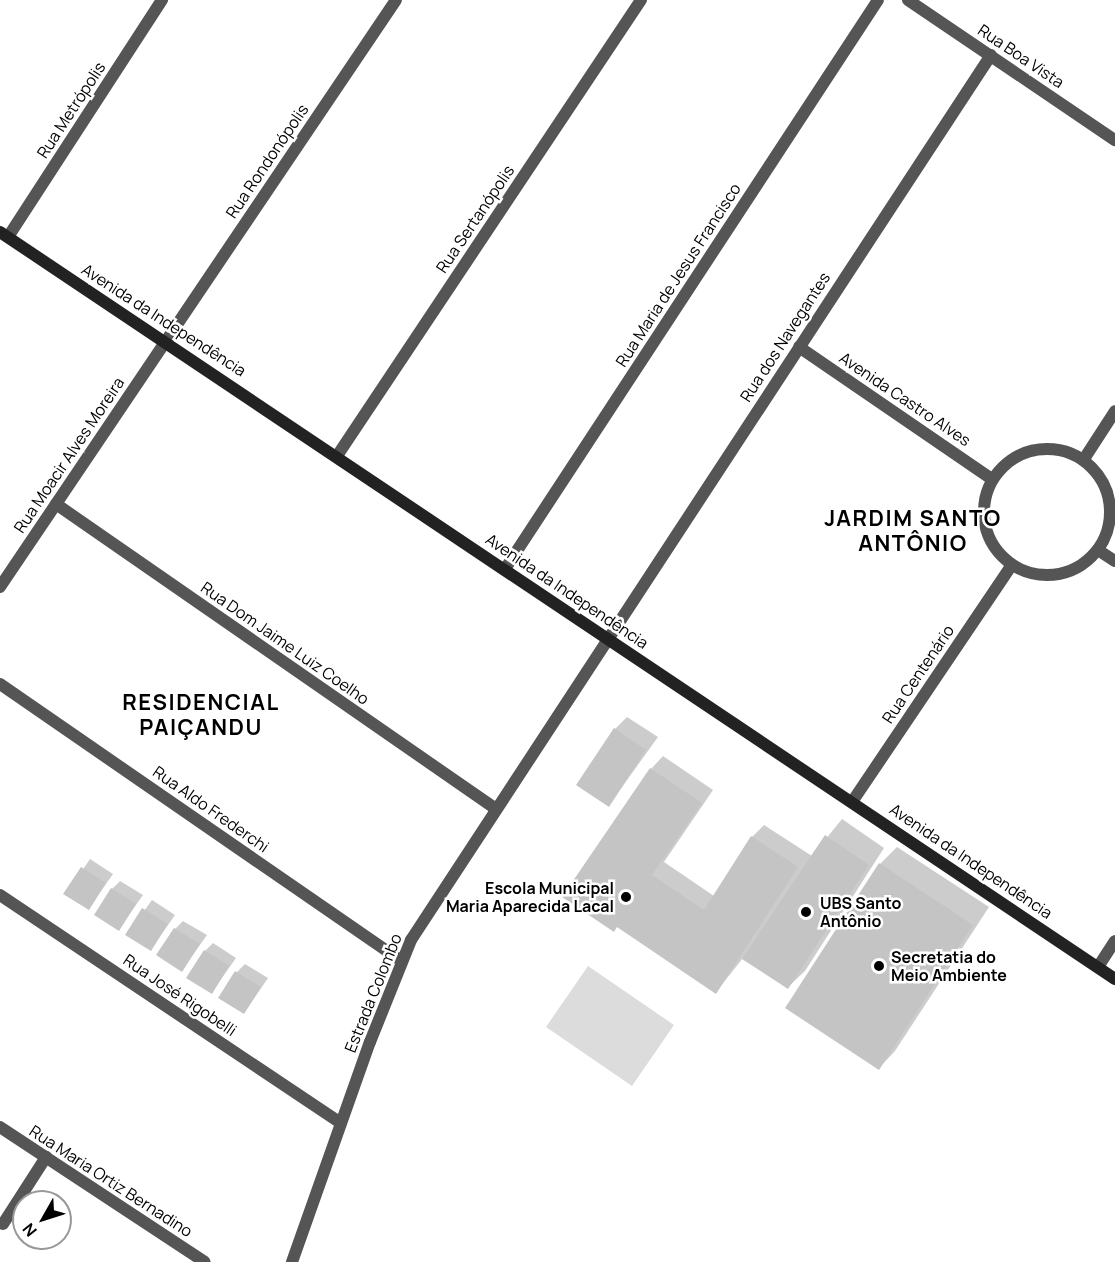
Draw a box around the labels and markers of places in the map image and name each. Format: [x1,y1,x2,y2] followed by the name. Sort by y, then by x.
[446,878,614,916] place label: Escola Municipal Maria Aparecida Lacal
[619,890,633,904] marker: Escola Municipal Maria Aparecida Lacal
[820,893,901,931] place label: UBS Santo Antônio
[797,903,815,921] marker: UBS Santo Antônio
[891,947,1007,985] place label: Secretatia do Meio Ambiente
[872,959,886,973] marker: Secretatia do Meio Ambiente

